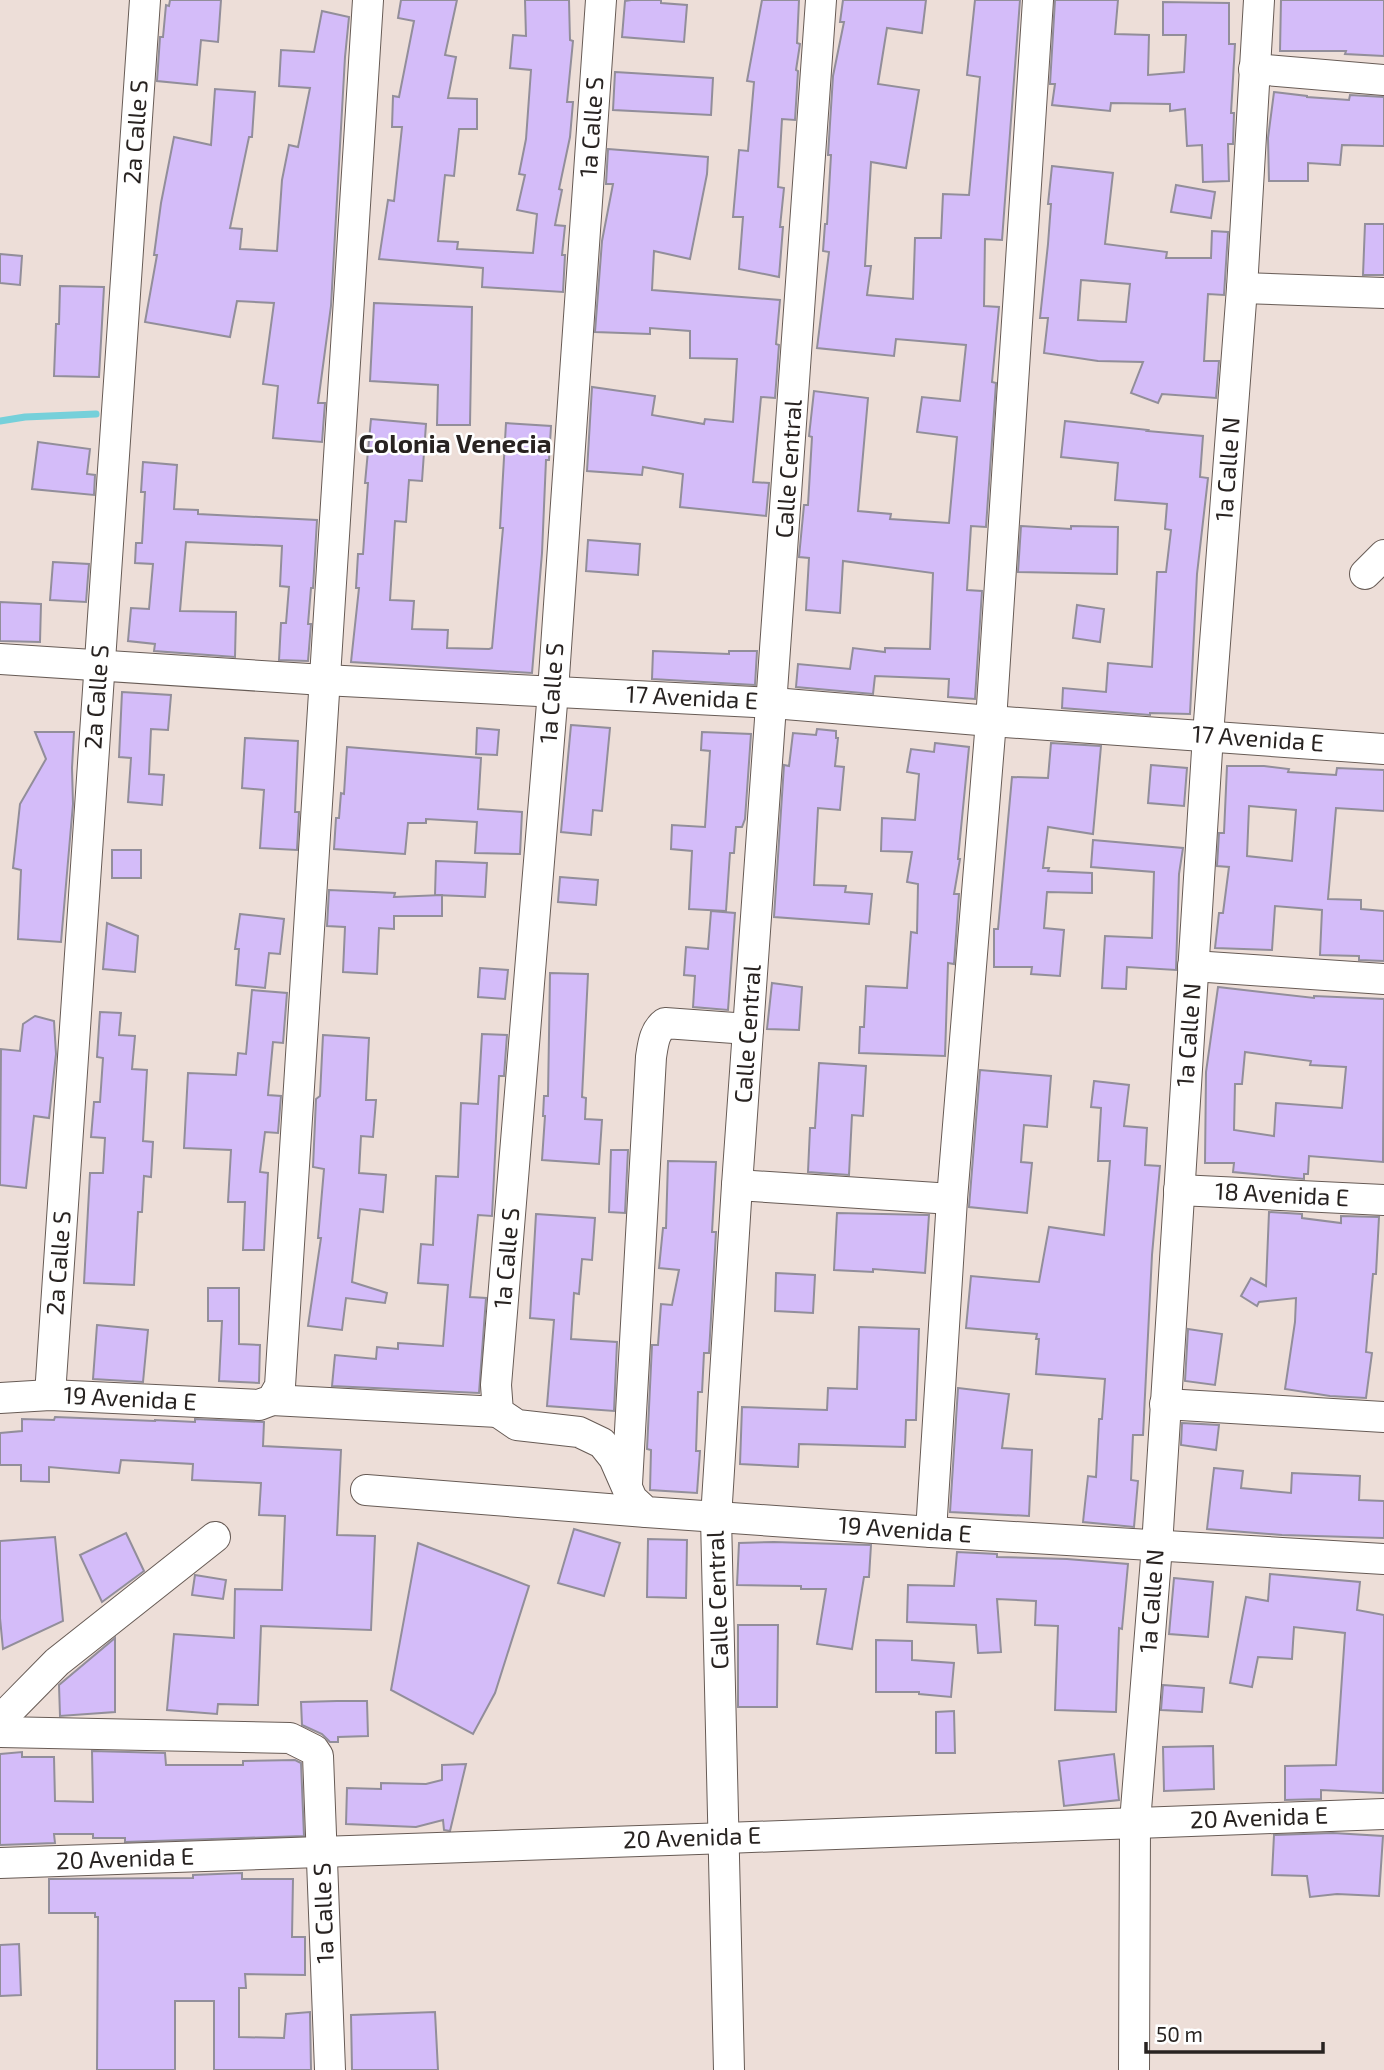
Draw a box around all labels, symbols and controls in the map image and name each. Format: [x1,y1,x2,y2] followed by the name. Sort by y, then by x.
[573,76,608,178] street label: 1a Calle S
[116,79,153,185] street label: 2a Calle S
[768,399,807,539] street label: Calle Central
[1208,416,1245,522] street label: 1a Calle N
[359,427,551,458] district label: Colonia Venecia
[533,642,568,744] street label: 1a Calle S
[77,644,114,750] street label: 2a Calle S
[625,679,759,714] street label: 17 Avenida E
[1191,718,1325,757] street label: 17 Avenida E
[727,964,766,1104] street label: Calle Central
[1169,982,1206,1088] street label: 1a Calle N
[1214,1176,1350,1212] street label: 18 Avenida E
[487,1206,524,1309] street label: 1a Calle S
[39,1210,76,1316] street label: 2a Calle S
[63,1380,198,1415] street label: 19 Avenida E
[837,1509,973,1548] street label: 19 Avenida E
[700,1530,733,1670] street label: Calle Central
[1132,1548,1169,1654] street label: 1a Calle N
[1189,1800,1329,1833] street label: 20 Avenida E
[622,1820,762,1853] street label: 20 Avenida E
[55,1841,195,1874] street label: 20 Avenida E
[306,1862,339,1964] street label: 1a Calle S
[1146,2010,1323,2054] scale bar
[1156,2021,1203,2046] text: 50 m

